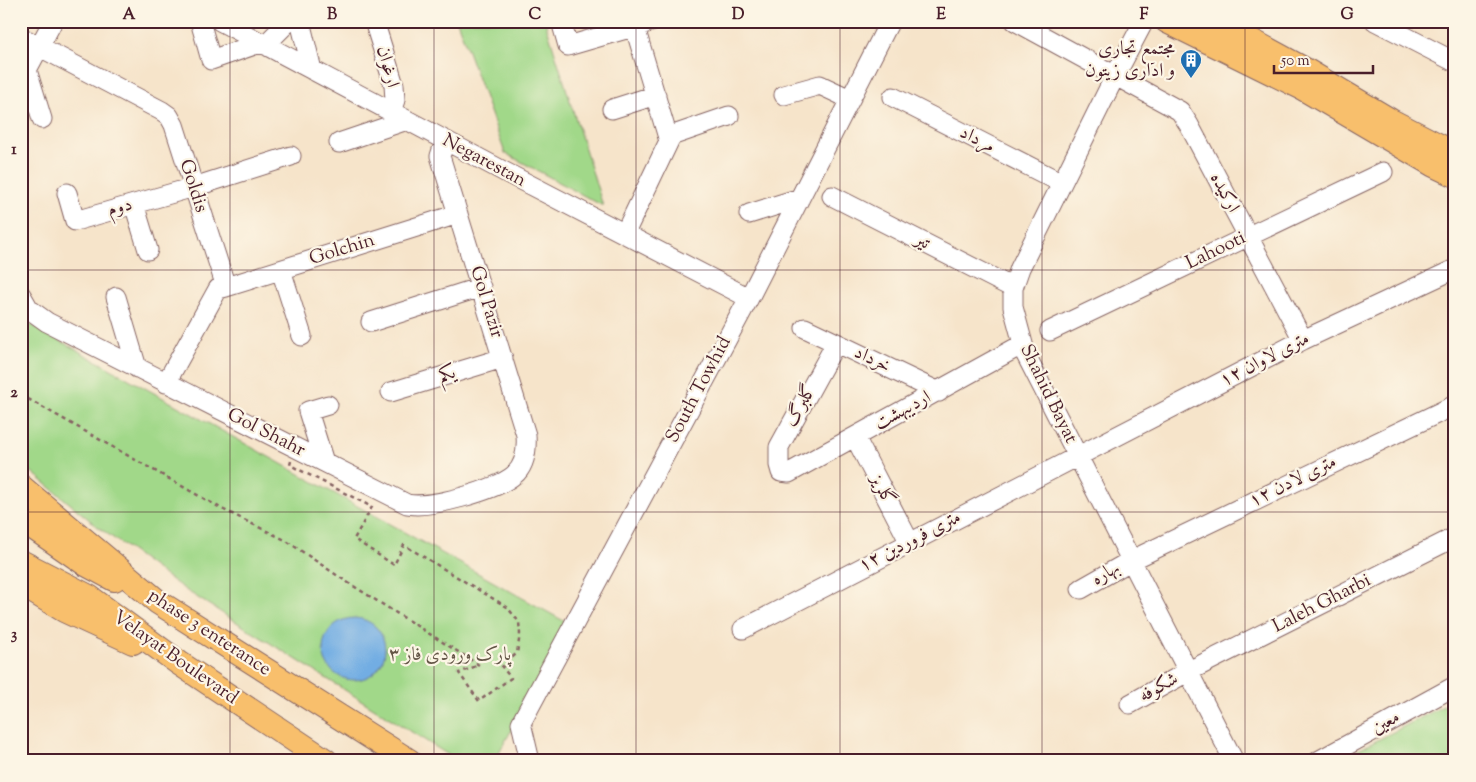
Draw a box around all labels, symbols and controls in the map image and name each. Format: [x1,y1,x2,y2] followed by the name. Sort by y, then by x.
[123,4,136,27] text: A
[327,4,337,27] text: B
[529,4,542,27] text: C
[732,4,745,27] text: D
[936,4,946,27] text: E
[1140,4,1149,27] text: F
[1340,4,1354,27] text: G
[1085,36,1175,85] place label: مجتمع تجاری و اداری زیتون
[1274,42,1372,74] scale bar
[368,43,406,91] street label: ارغوان
[1179,48,1203,79] building icon: مجتمع تجاری و اداری زیتون
[1280,51,1310,72] text: 50 m
[954,120,1000,160] street label: مرداد
[437,128,531,194] street label: Negarestan
[11,139,17,162] text: 1
[172,156,214,216] street label: Goldis
[1202,168,1246,218] street label: ارکیده
[104,192,136,225] street label: دوم
[1181,225,1251,277] street label: Lahooti
[908,226,935,257] street label: تیر
[306,227,378,273] street label: Golchin
[462,263,510,341] street label: Gol Pazir
[1215,326,1315,394] street label: ۱۲ متری لاوان
[660,332,739,448] street label: South Towhid
[849,340,895,380] street label: خرداد
[1012,340,1084,449] street label: Shahid Bayat
[435,359,461,392] street label: یکم
[778,380,824,432] street label: گلبرگ
[10,382,18,405] text: 2
[870,384,936,438] street label: اردیبهشت
[222,402,310,464] street label: Gol Shahr
[1245,449,1341,515] street label: ۱۲ متری لادن
[862,468,901,510] street label: گلریز
[854,505,966,579] street label: ۱۲ متری فروردین
[1087,555,1125,593] street label: بهاره
[1268,568,1376,640] street label: Laleh Gharbi
[142,583,276,683] street label: phase 3 enterance
[107,605,244,712] street label: Velayat Boulevard
[11,624,18,647] text: 3
[389,642,513,669] park label: پارک ورودی فاز ۳
[1134,666,1184,710] street label: شکوفه
[1367,704,1405,742] street label: معین

